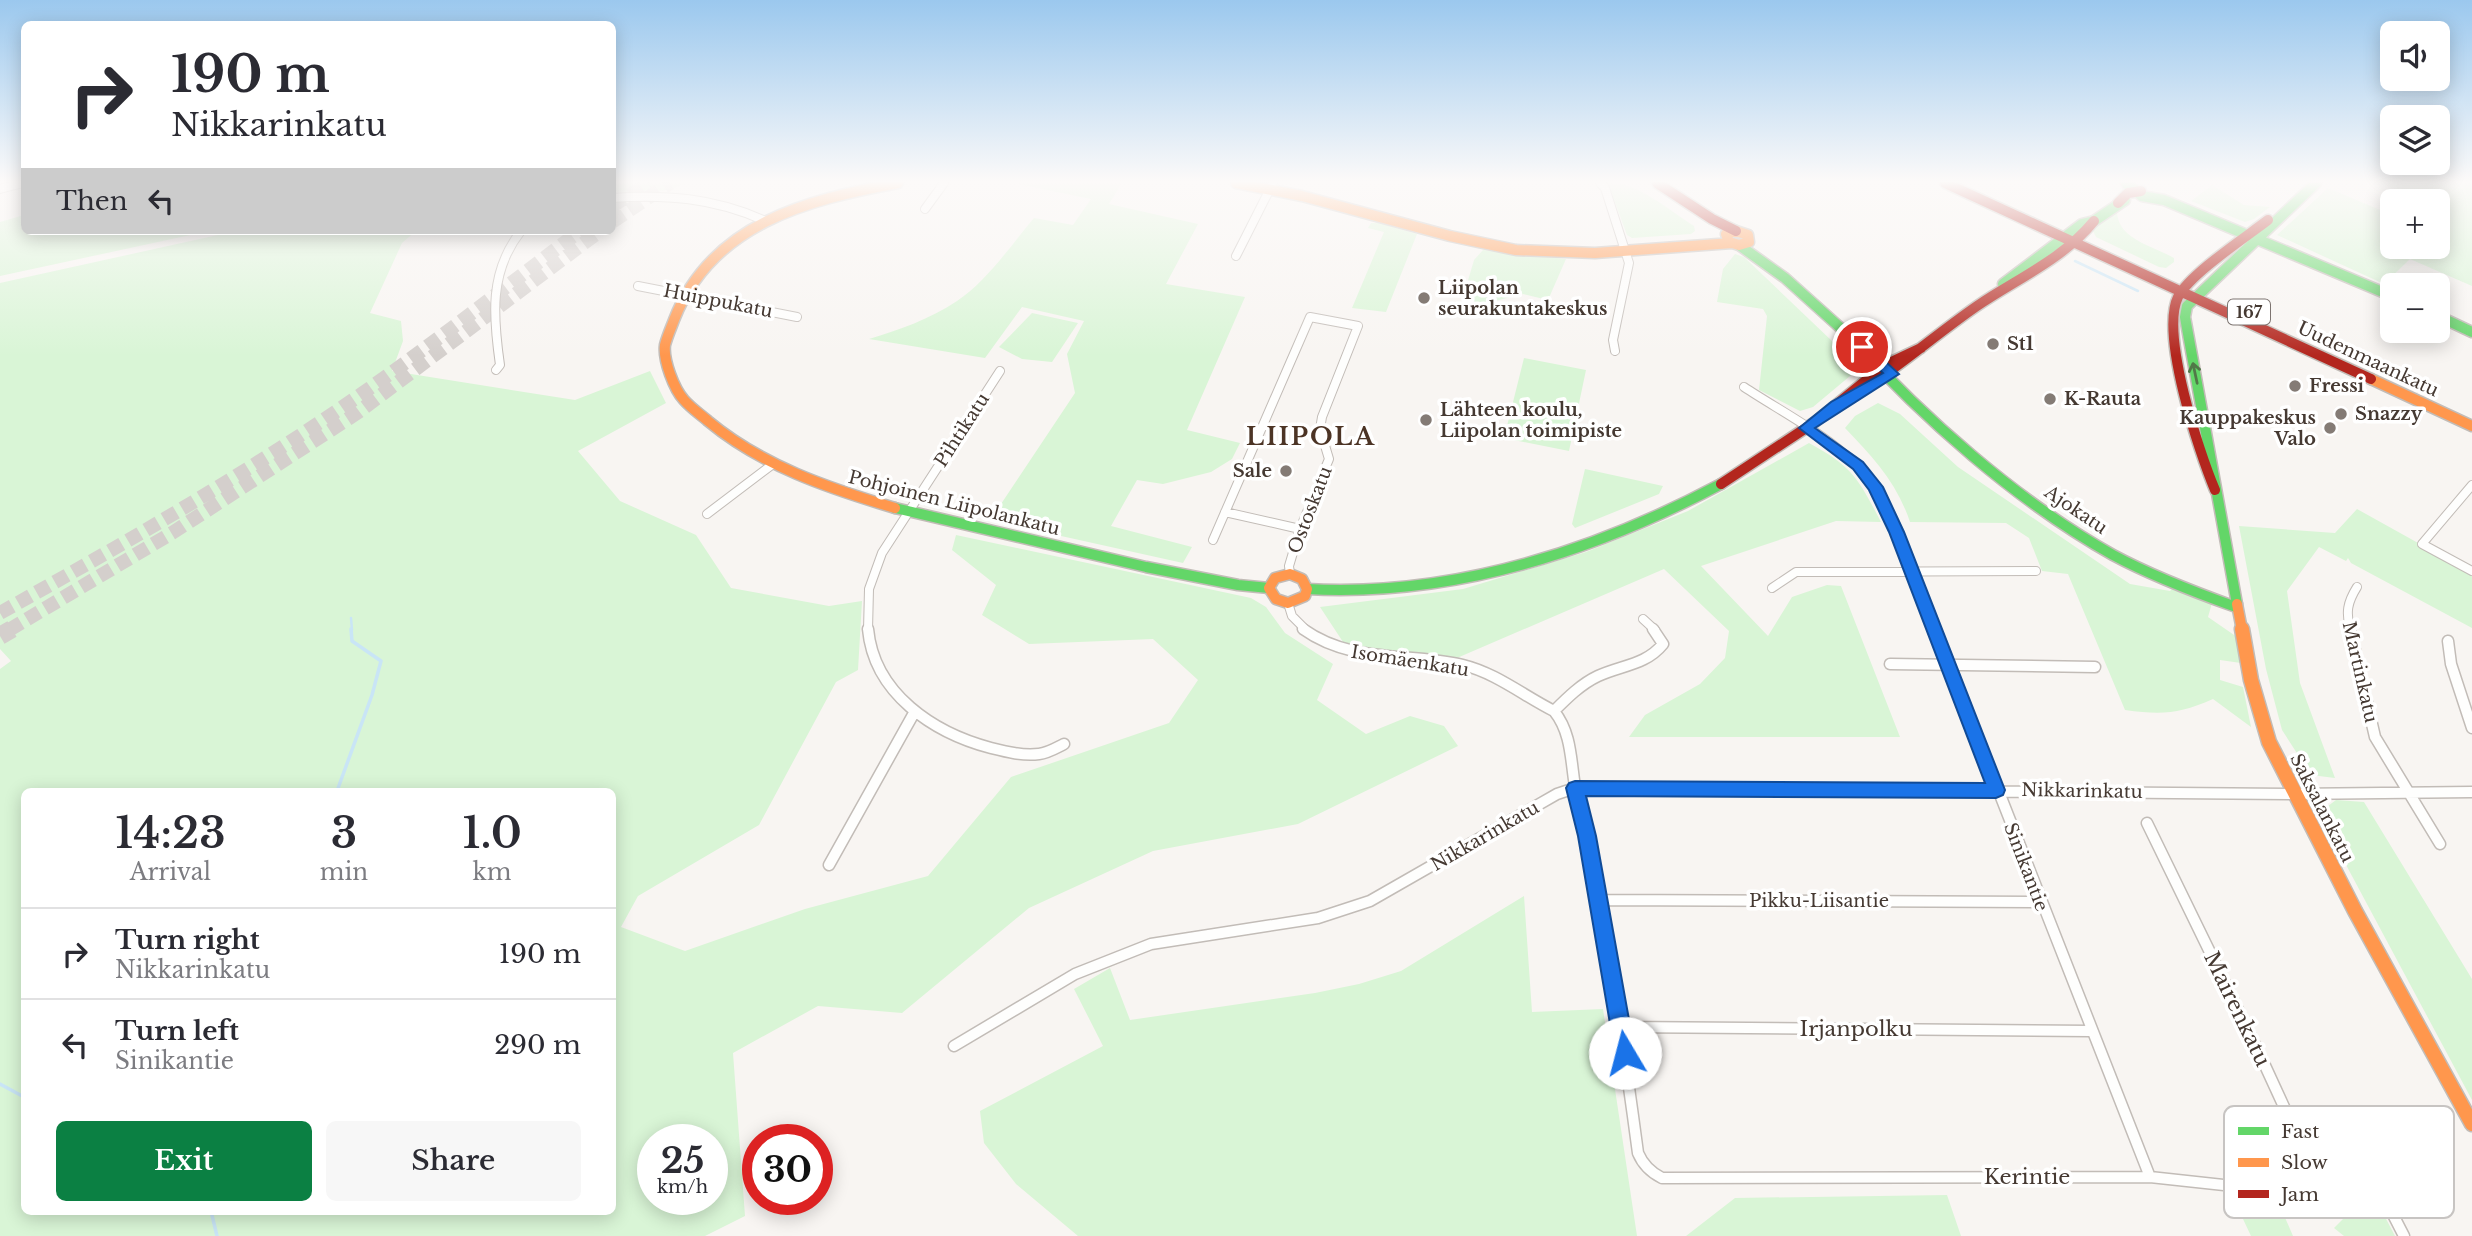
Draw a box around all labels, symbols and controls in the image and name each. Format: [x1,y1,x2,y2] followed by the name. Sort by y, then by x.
[2380,21,2450,343] map controls
[2380,21,2450,91] button: sound
[171,44,330,105] text: 190 m
[56,49,147,140] icon: right
[171,105,387,145] text: Nikkarinkatu
[2380,105,2450,175] button: layers
[142,182,180,220] icon: left
[56,185,128,217] text: Then
[2380,189,2450,259] button: +
[2380,273,2450,343] button: −
[1438,277,1607,320] place label: Liipolan seurakuntakeskus
[661,280,775,322] street label: Huippukatu
[1416,290,1432,306] marker: Liipolan seurakuntakeskus
[2228,300,2270,324] road number: 167
[1832,317,1892,377] pin
[2294,317,2442,401] street label: Uudenmaankatu
[1843,328,1881,366] icon: arrive
[2007,333,2034,355] place label: St1
[1985,336,2001,352] marker: St1
[2188,362,2202,385] one-way arrow
[2309,375,2365,397] place label: Fressi
[2287,378,2303,394] marker: Fressi
[2064,388,2142,410] place label: K-Rauta
[930,389,994,471] street label: Pihtikatu
[2042,391,2058,407] marker: K-Rauta
[1440,399,1622,442] place label: Lähteen koulu, Liipolan toimipiste
[2355,403,2423,425] place label: Snazzy
[2333,406,2349,422] marker: Snazzy
[2179,407,2316,450] place label: Kauppakeskus Valo
[1418,412,1434,428] marker: Lähteen koulu, Liipolan toimipiste
[2322,420,2338,436] marker: Kauppakeskus Valo
[1246,422,1376,451] district label: LIIPOLA
[1233,460,1272,482] place label: Sale
[1278,463,1294,479] marker: Sale
[1283,463,1337,557] street label: Ostoskatu
[846,466,1062,540] street label: Pohjoinen Liipolankatu
[2040,480,2112,539] street label: Ajokatu
[2338,619,2382,725] street label: Martinkatu
[1349,641,1471,681] street label: Isomäenkatu
[2285,750,2359,866] street label: Saksalankatu
[2021,779,2143,803] street label: Nikkarinkatu
[1427,796,1543,876] street label: Nikkarinkatu
[115,807,226,859] text: 14:23
[331,807,357,859] text: 3
[462,807,522,859] text: 1.0
[1999,820,2053,914] street label: Sinikantie
[130,858,211,886] text: Arrival
[320,858,368,886] text: min
[473,858,511,886] text: km
[1749,890,1889,912] street label: Pikku-Liisantie
[115,924,260,956] text: Turn right
[56,935,94,973] icon: right
[499,938,581,970] text: 190 m
[2198,947,2276,1071] street label: Mairenkatu
[115,956,270,984] text: Nikkarinkatu
[115,1015,239,1047] text: Turn left
[1588,1016,1662,1090] position arrow
[1799,1016,1913,1042] street label: Irjanpolku
[56,1026,94,1064] icon: left
[494,1029,581,1061] text: 290 m
[115,1047,234,1075] text: Sinikantie
[2224,1106,2454,1218] legend
[2281,1120,2320,1143] text: Fast
[56,1121,312,1201] button: Exit
[326,1121,581,1201] button: Share
[742,1124,833,1215] speed limit sign: 30
[661,1139,704,1182] text: 25
[2281,1151,2328,1174] text: Slow
[1984,1164,2070,1190] street label: Kerintie
[657,1176,708,1198] text: km/h
[2278,1183,2319,1206] text: Jam

